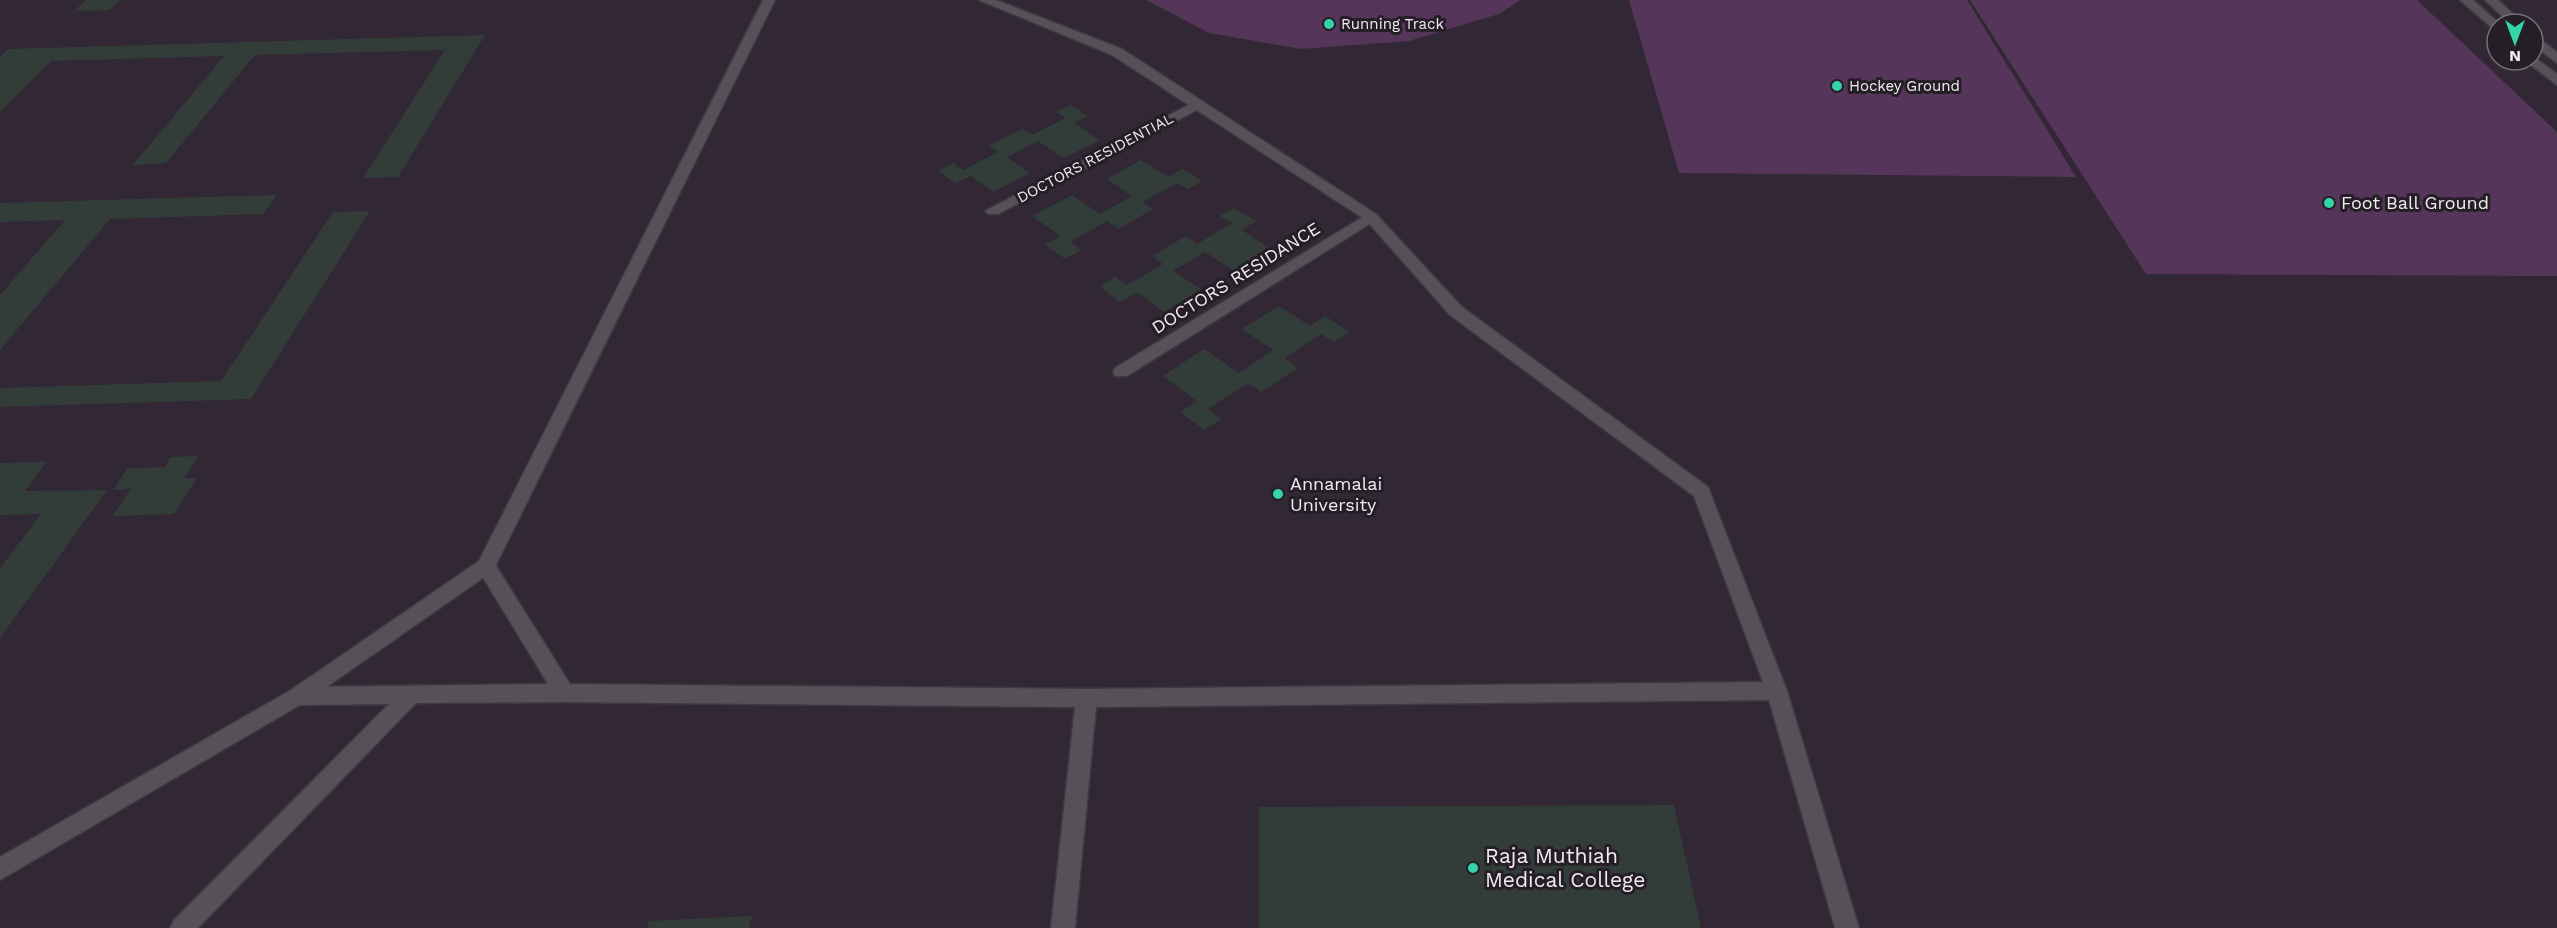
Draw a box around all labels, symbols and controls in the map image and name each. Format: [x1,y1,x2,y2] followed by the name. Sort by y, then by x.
[2485,12,2545,72] north arrow
[1341,15,1444,33] place label: Running Track
[1322,17,1336,31] marker: Running Track
[2509,47,2521,66] text: N
[1849,77,1960,95] place label: Hockey Ground
[1830,79,1844,93] marker: Hockey Ground
[1014,109,1176,207] street label: DOCTORS RESIDENTIAL
[2341,192,2489,213] place label: Foot Ball Ground
[2322,196,2336,210] marker: Foot Ball Ground
[1148,217,1324,338] street label: DOCTORS RESIDANCE
[1290,473,1382,515] place label: Annamalai University
[1271,487,1285,501] marker: Annamalai University
[1485,843,1645,892] place label: Raja Muthiah Medical College
[1466,861,1480,875] marker: Raja Muthiah Medical College

